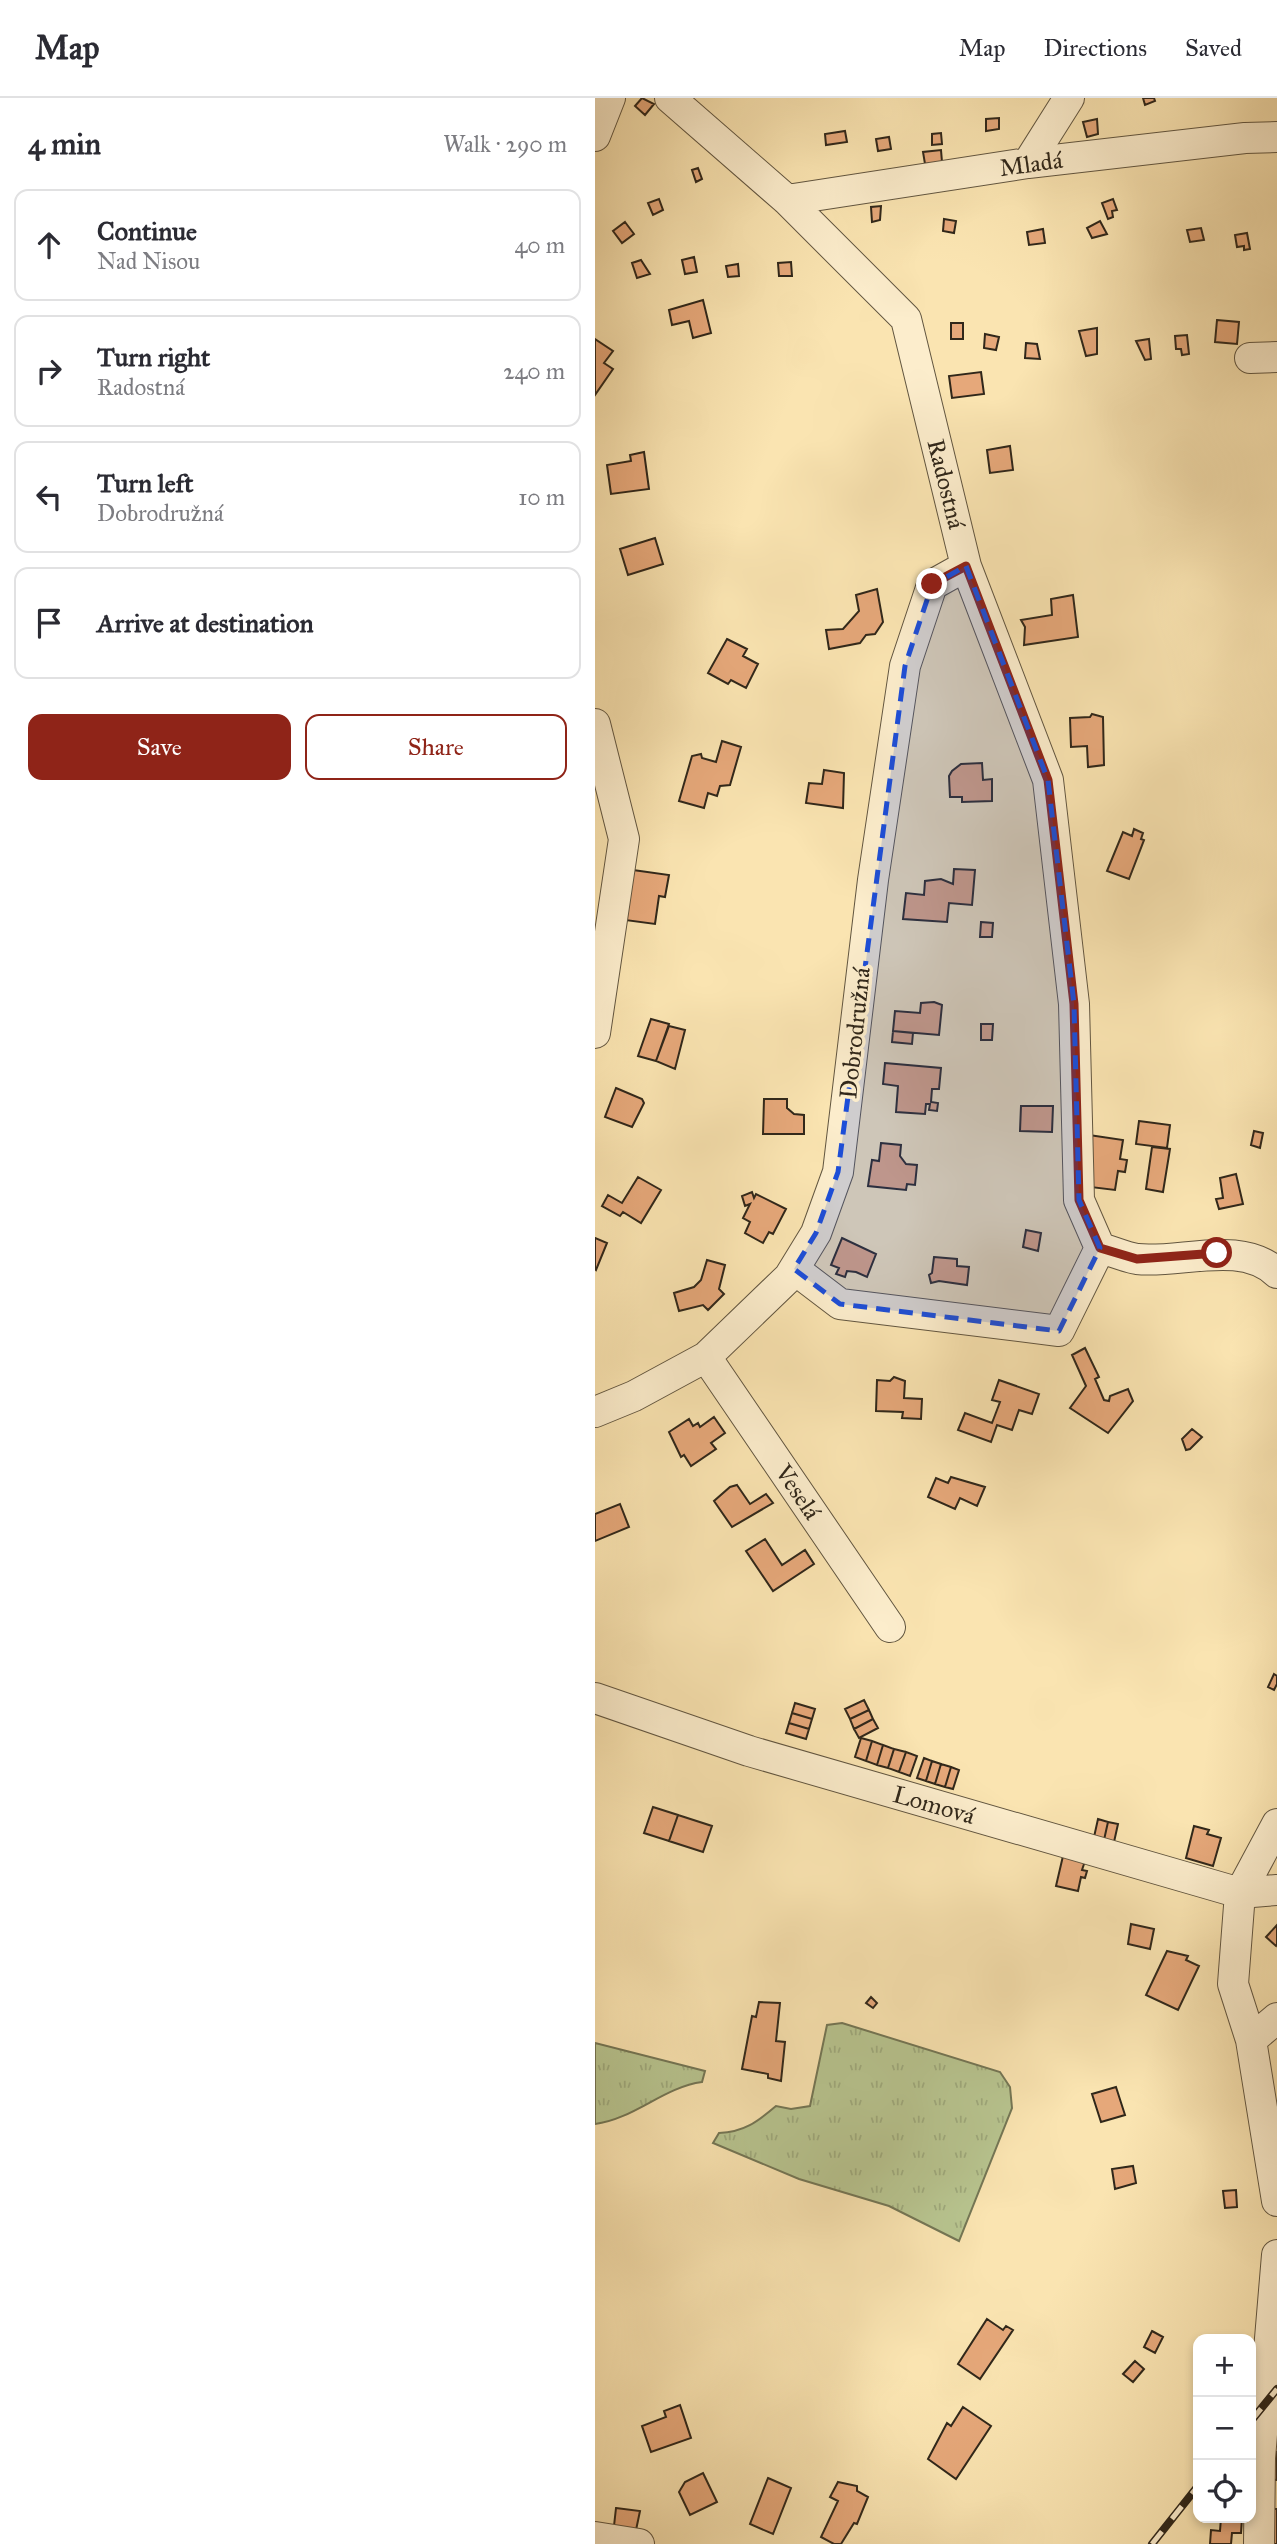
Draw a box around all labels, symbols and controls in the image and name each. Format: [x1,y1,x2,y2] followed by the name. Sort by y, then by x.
[35,28,99,68] text: Map
[959,33,1006,63] text: Map
[1044,33,1147,63] text: Directions
[1185,33,1242,63] text: Saved
[28,126,101,162] text: 4 min
[443,130,567,158] text: Walk · 290 m
[997,145,1065,183] street label: Mladá
[97,215,197,247] text: Continue
[30,226,68,264] icon: ahead
[515,231,565,259] text: 40 m
[97,247,200,275] text: Nad Nisou
[97,341,210,373] text: Turn right
[30,352,68,390] icon: right
[503,357,565,385] text: 240 m
[97,373,185,401] text: Radostná
[920,436,972,533] street label: Radostná
[97,467,193,499] text: Turn left
[30,478,68,516] icon: left
[518,483,565,511] text: 10 m
[97,499,224,527] text: Dobrodružná
[916,568,947,599] route end
[30,604,68,642] icon: arrive
[97,607,314,639] text: Arrive at destination
[28,714,291,780] button: Save
[305,714,567,780] button: Share
[833,965,877,1100] street label: Dobrodružná
[1201,1237,1232,1268] route start
[768,1458,828,1526] street label: Veselá
[890,1779,979,1831] street label: Lomová
[1193,2334,1256,2523] map controls
[1193,2334,1256,2397] button: +
[1193,2397,1256,2460] button: −
[1193,2460,1256,2523] button: locate

